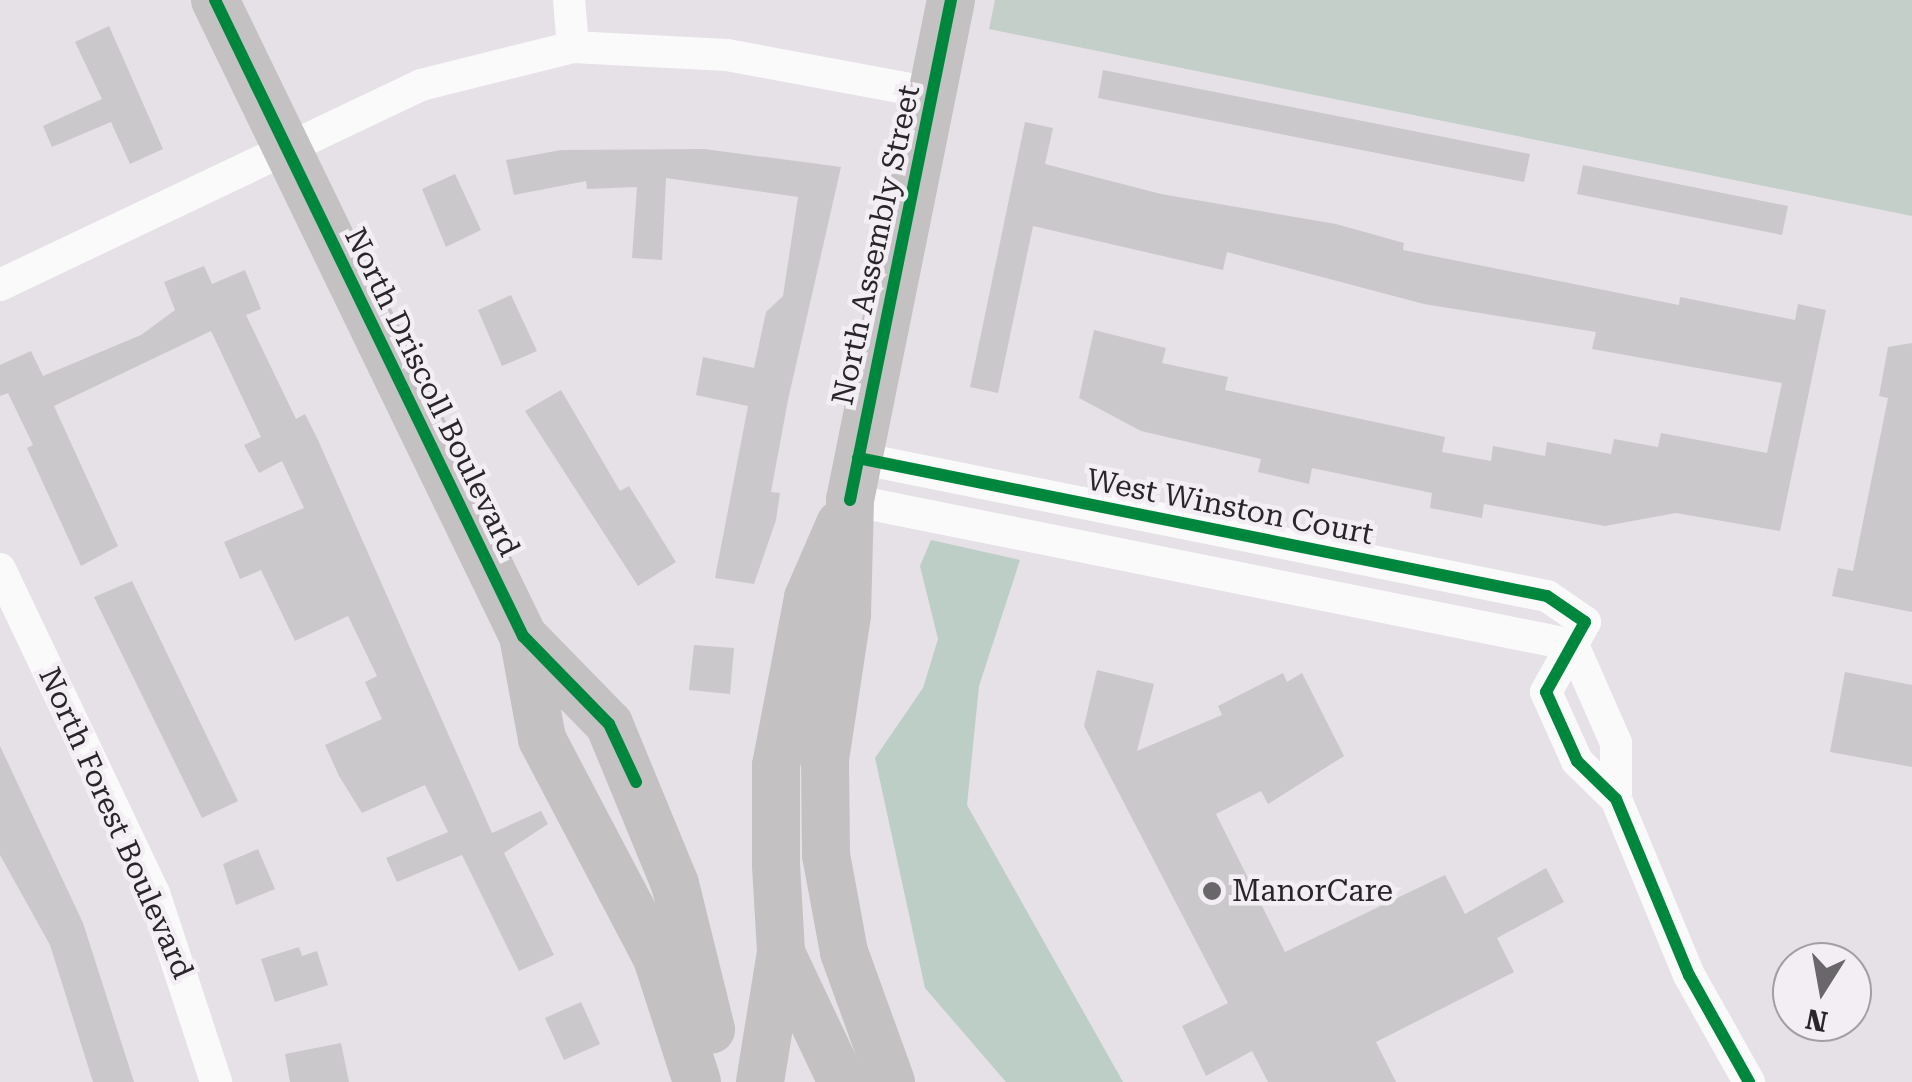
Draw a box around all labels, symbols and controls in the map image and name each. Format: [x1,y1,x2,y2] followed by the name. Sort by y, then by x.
[825,82,927,408] street label: North Assembly Street
[337,222,527,562] street label: North Driscoll Boulevard
[1084,462,1376,552] street label: West Winston Court
[31,662,201,984] street label: North Forest Boulevard
[1232,873,1393,909] place label: ManorCare
[1201,880,1223,902] marker: ManorCare
[1772,942,1872,1042] north arrow
[1803,1002,1830,1038] text: N

